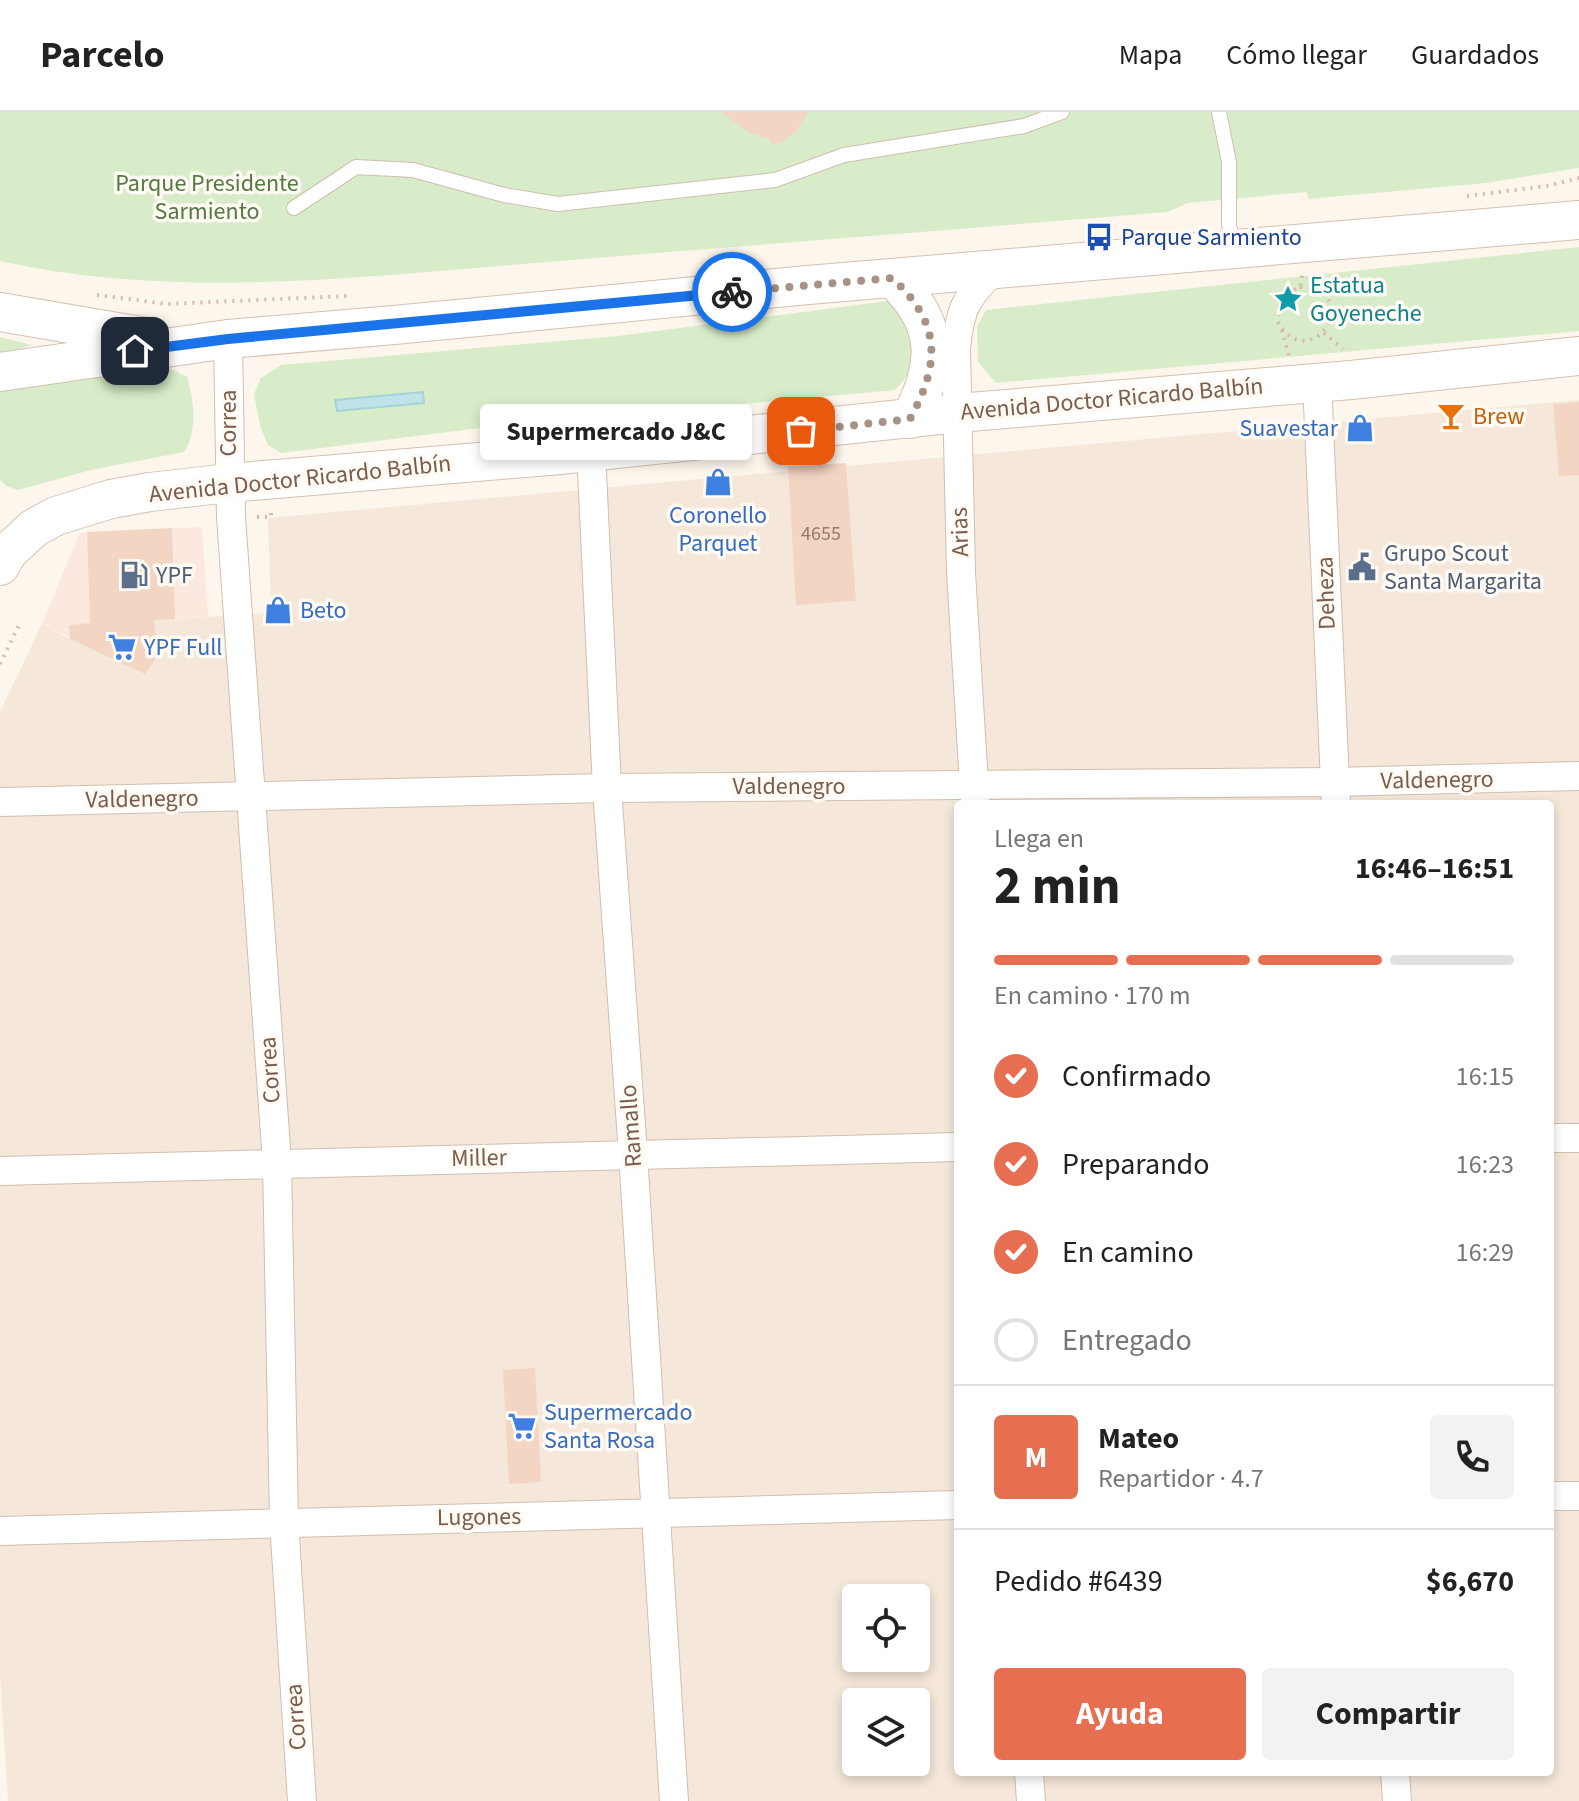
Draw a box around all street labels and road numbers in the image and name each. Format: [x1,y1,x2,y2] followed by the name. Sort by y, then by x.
[959,368,1265,430] street label: Avenida Doctor Ricardo Balbín
[211,390,246,456] street label: Correa
[147,446,453,512] street label: Avenida Doctor Ricardo Balbín
[942,507,978,557] street label: Arias
[1307,556,1345,630] street label: Deheza
[1380,762,1494,798] street label: Valdenegro
[732,769,846,804] street label: Valdenegro
[85,781,199,817] street label: Valdenegro
[250,1035,290,1105] street label: Correa
[611,1083,651,1169] street label: Ramallo
[451,1140,508,1176] street label: Miller
[437,1499,521,1535] street label: Lugones
[276,1682,316,1752] street label: Correa

